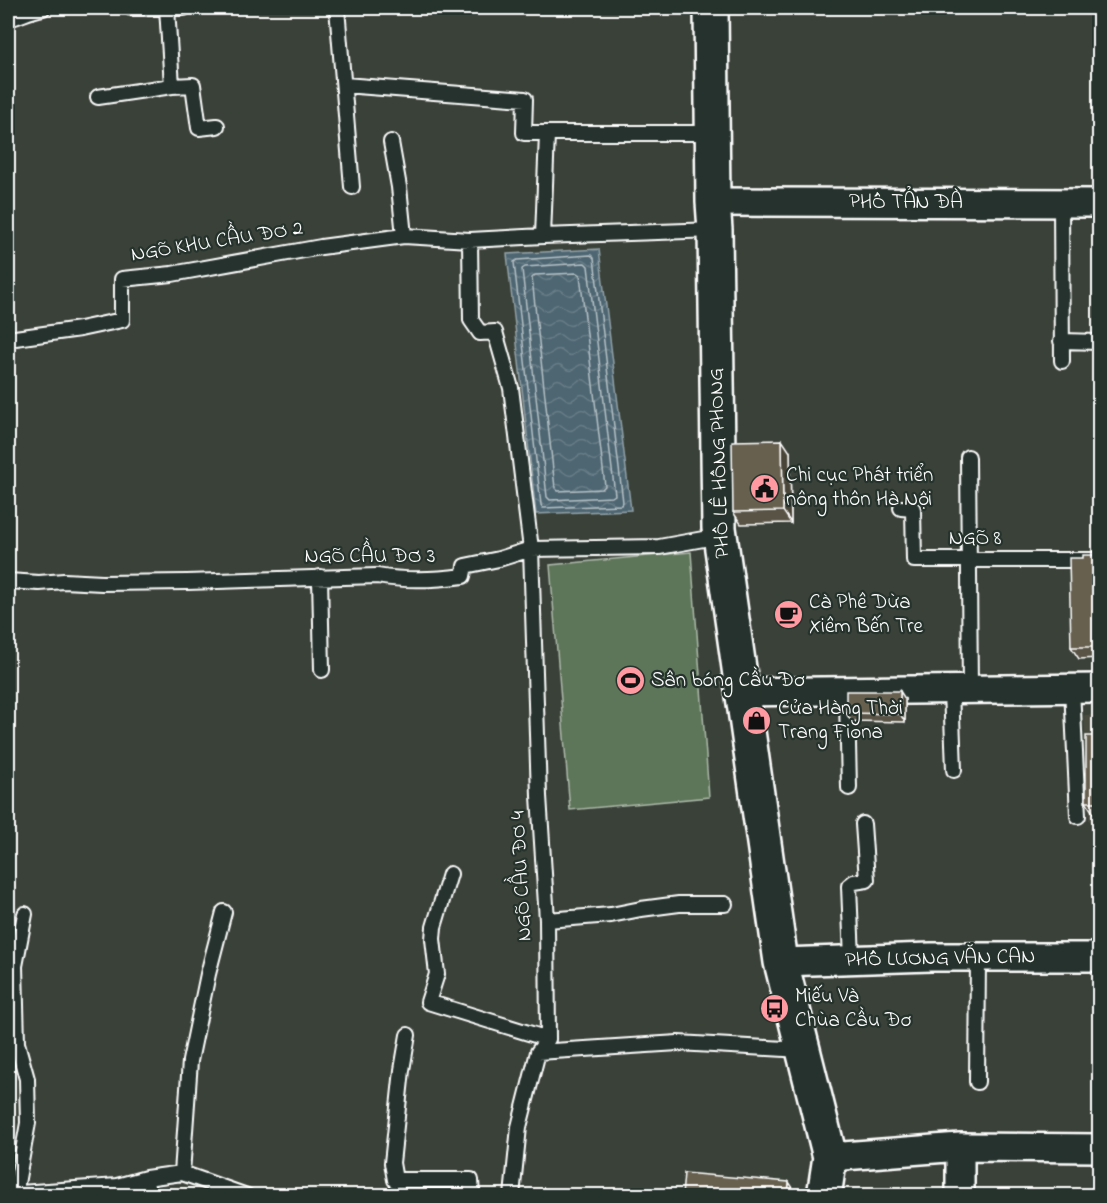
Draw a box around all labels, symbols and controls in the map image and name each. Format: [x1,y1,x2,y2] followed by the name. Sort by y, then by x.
[849,186,963,218] street label: PHỐ TẢN ĐÀ
[128,209,305,270] street label: NGÕ KHU CẦU ĐƠ 2
[702,367,738,559] street label: PHỐ LÊ HỒNG PHONG
[786,461,933,517] place label: Chi cục Phát triển nông thôn Hà Nội
[749,472,781,504] public building icon: Chi cục Phát triển nông thôn Hà Nội
[949,524,1001,554] street label: NGÕ 8
[305,537,435,572] street label: NGÕ CẦU ĐƠ 3
[809,588,924,642] place label: Cà Phê Dừa Xiêm Bến Tre
[772,599,804,631] cafe icon: Cà Phê Dừa Xiêm Bến Tre
[614,665,646,697] sports icon: Sân bóng Cầu Đơ
[651,666,805,698] place label: Sân bóng Cầu Đơ
[778,694,903,750] place label: Cửa Hàng Thời Trang Fiona
[741,705,773,737] shop icon: Cửa Hàng Thời Trang Fiona
[499,810,540,942] street label: NGÕ CẦU ĐƠ 4
[845,941,1035,976] street label: PHỐ LƯƠNG VĂN CAN
[795,982,912,1036] place label: Miếu Và Chùa Cầu Đơ
[758,993,790,1025] bus stop icon: Miếu Và Chùa Cầu Đơ

